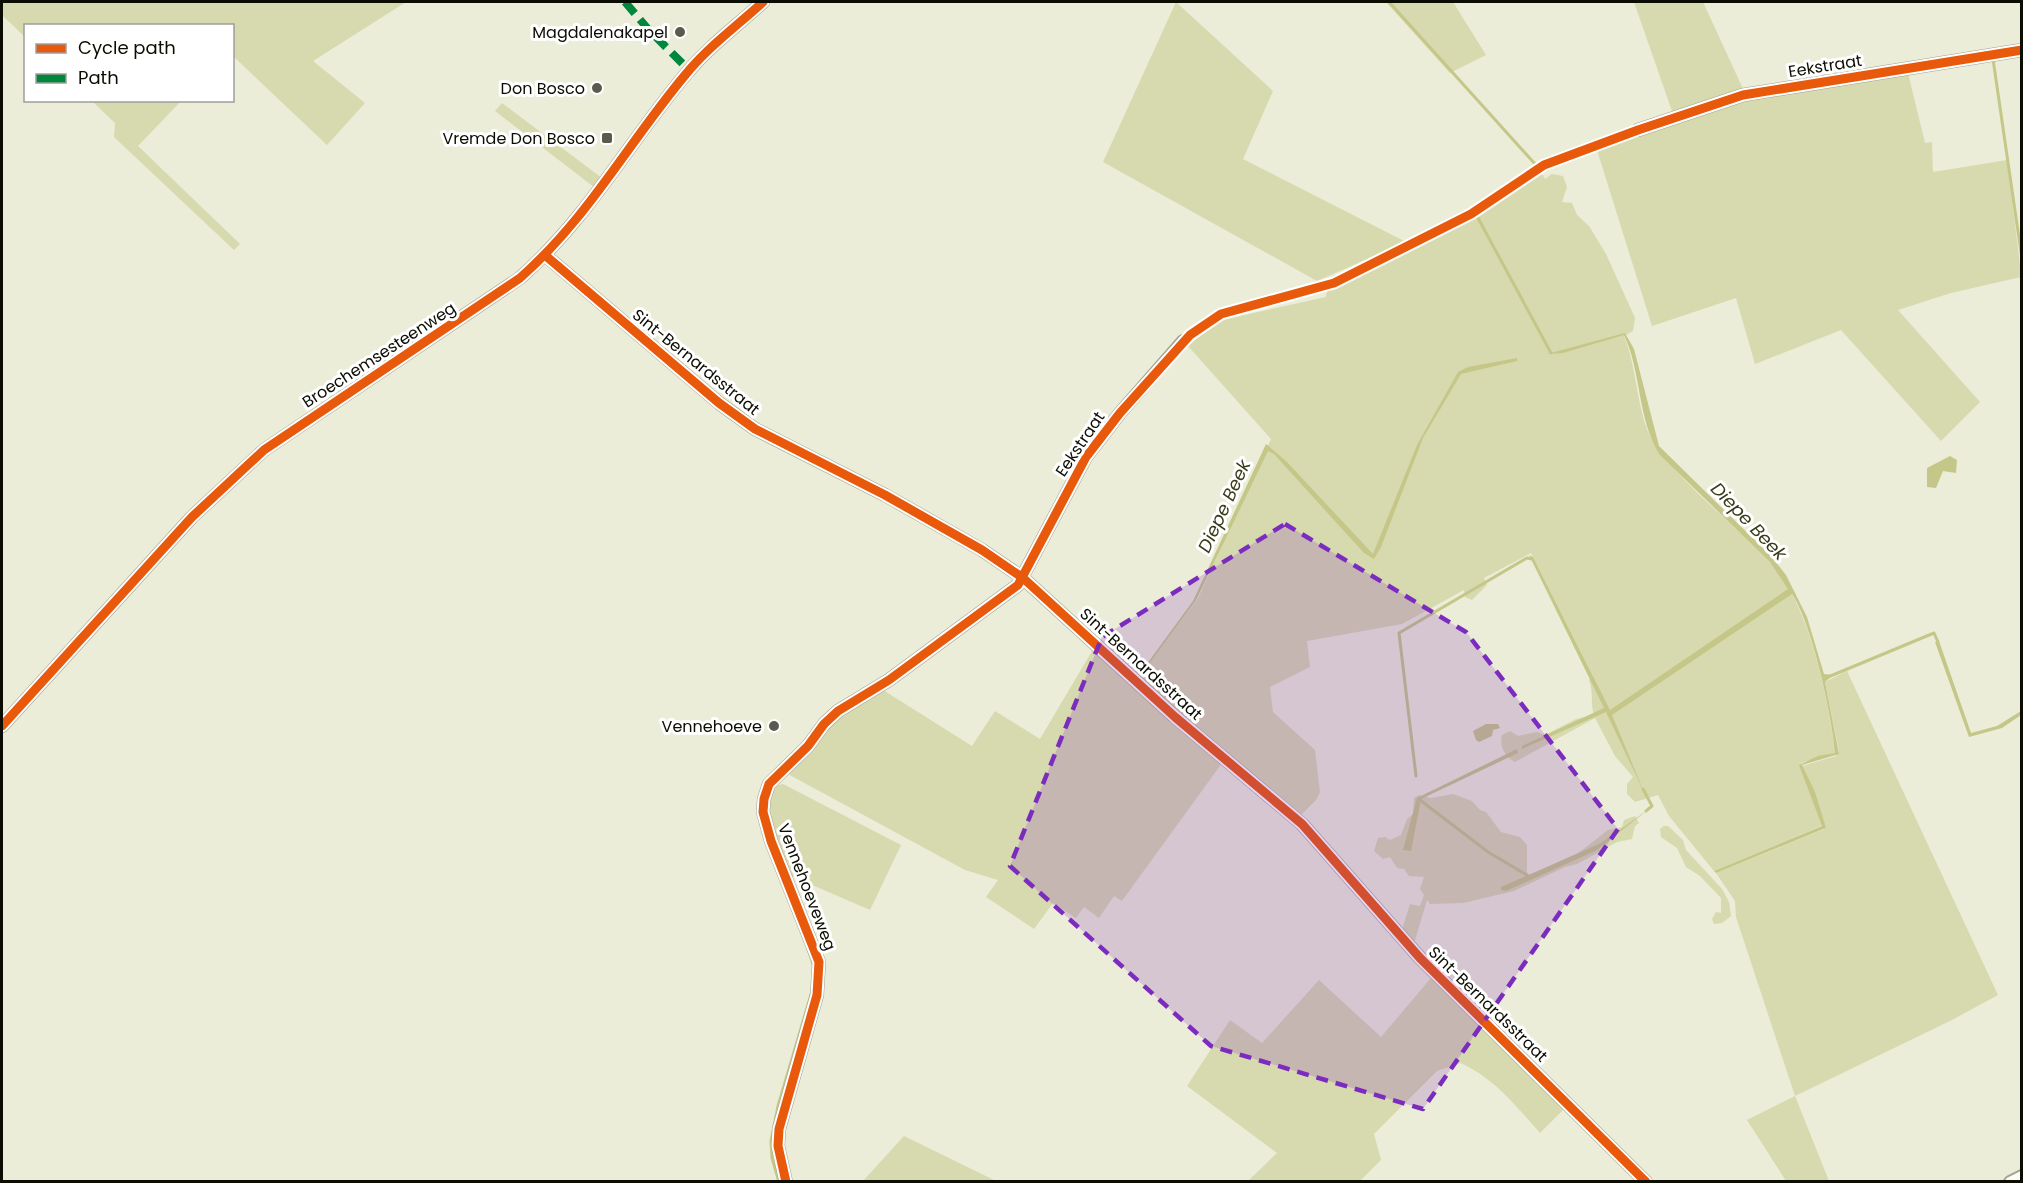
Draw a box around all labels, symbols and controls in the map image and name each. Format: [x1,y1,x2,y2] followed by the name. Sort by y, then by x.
[532,21,668,44] place label: Magdalenakapel
[24,24,234,102] legend
[673,25,687,39] marker: Magdalenakapel
[78,35,176,60] text: Cycle path
[1787,49,1864,83] street label: Eekstraat
[78,65,119,90] text: Path
[501,77,585,100] place label: Don Bosco
[590,81,604,95] marker: Don Bosco
[442,127,595,150] place label: Vremde Don Bosco
[600,131,614,145] marker: Vremde Don Bosco
[298,297,460,413] street label: Broechemsesteenweg
[627,303,765,421] street label: Sint-Bernardsstraat
[1050,407,1110,481] street label: Eekstraat
[1192,455,1257,556] water label: Diepe Beek
[1705,476,1793,566] water label: Diepe Beek
[1075,603,1207,725] street label: Sint-Bernardsstraat
[662,715,762,738] place label: Vennehoeve
[767,719,781,733] marker: Vennehoeve
[772,820,842,954] street label: Vennehoeveweg
[1423,941,1553,1067] street label: Sint-Bernardsstraat

